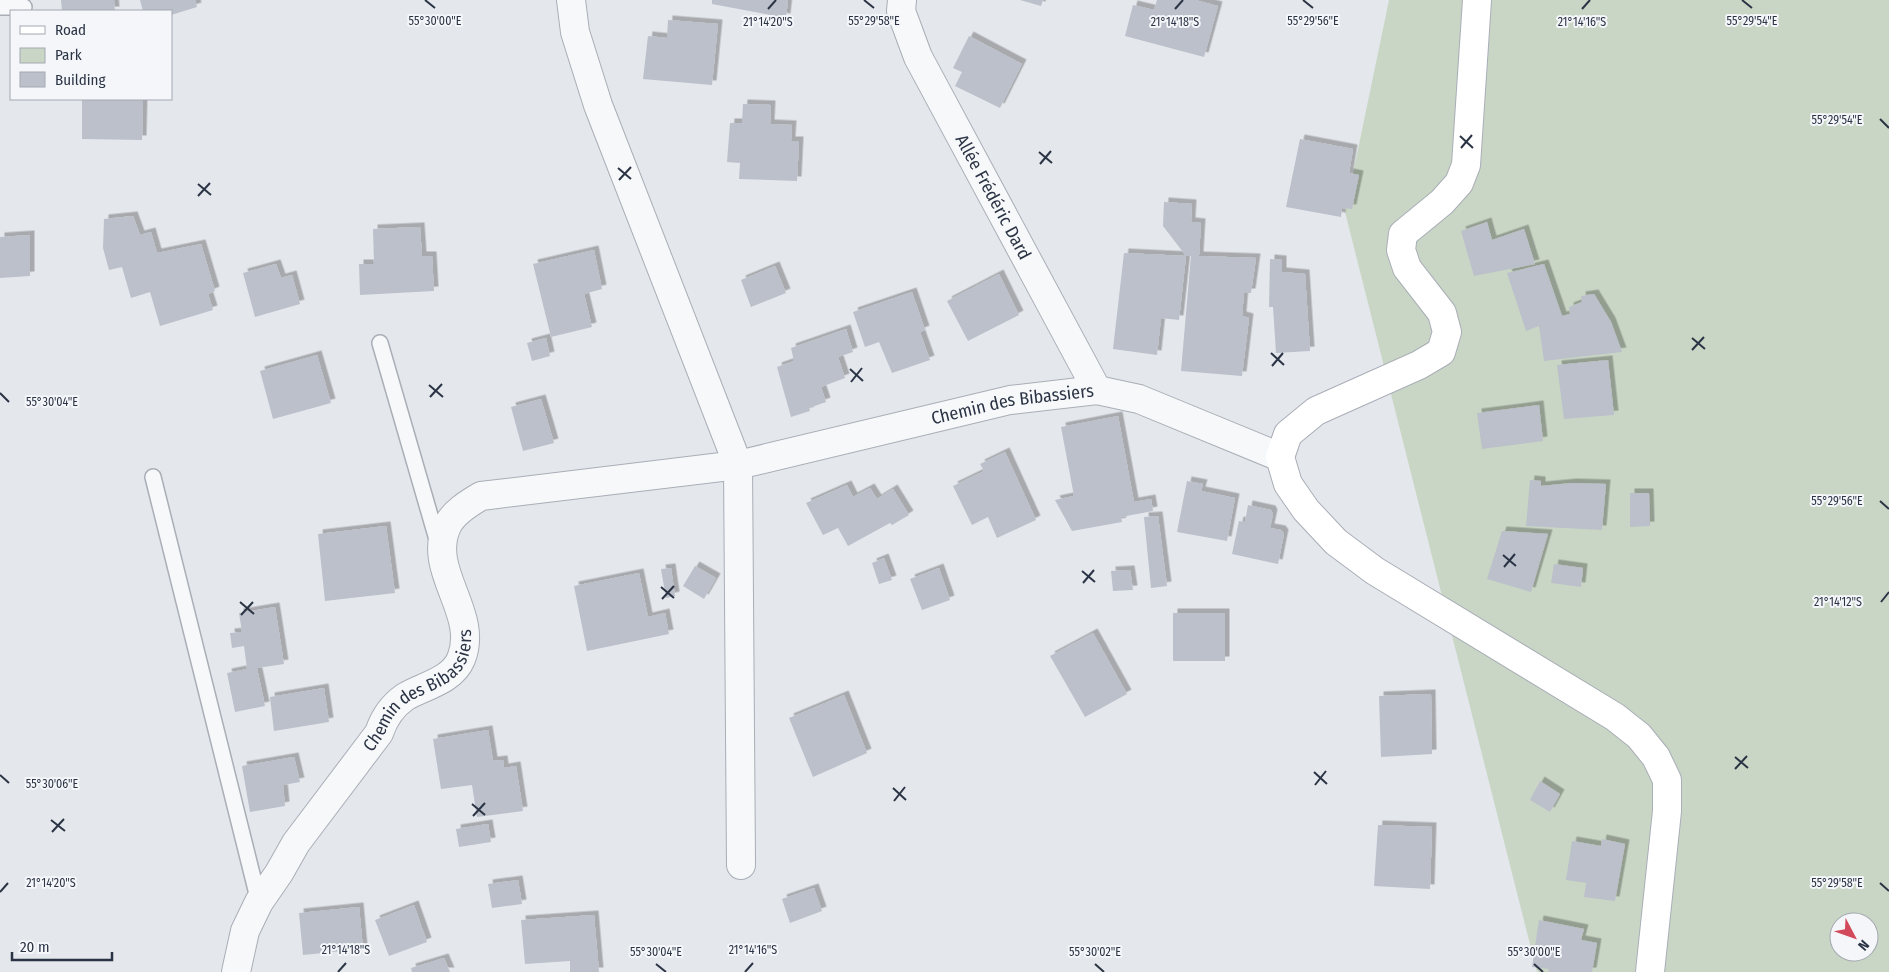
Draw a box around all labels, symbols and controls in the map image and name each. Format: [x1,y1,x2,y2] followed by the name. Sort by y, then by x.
[10,10,172,100] legend
[409,14,462,28] text: 55°30'00"E
[848,14,900,28] text: 55°29'58"E
[1287,14,1339,28] text: 55°29'56"E
[1727,14,1778,28] text: 55°29'54"E
[743,15,793,29] text: 21°14'20"S
[1151,15,1199,29] text: 21°14'18"S
[1558,15,1606,29] text: 21°14'16"S
[55,21,86,39] text: Road
[55,46,82,64] text: Park
[55,71,106,89] text: Building
[1812,113,1863,127] text: 55°29'54"E
[951,131,1036,263] street label: Allée Frédéric Dard
[929,379,1095,429] street label: Chemin des Bibassiers
[26,395,78,409] text: 55°30'04"E
[1811,494,1863,508] text: 55°29'56"E
[1814,595,1862,609] text: 21°14'12"S
[358,628,476,756] street label: Chemin des Bibassiers
[26,777,79,791] text: 55°30'06"E
[26,876,76,890] text: 21°14'20"S
[1811,876,1863,890] text: 55°29'58"E
[1829,912,1879,962] north arrow
[12,930,112,962] scale bar
[1854,936,1873,954] text: N
[20,938,50,956] text: 20 m
[322,943,370,957] text: 21°14'18"S
[729,943,777,957] text: 21°14'16"S
[630,945,682,959] text: 55°30'04"E
[1069,945,1121,959] text: 55°30'02"E
[1508,945,1561,959] text: 55°30'00"E

